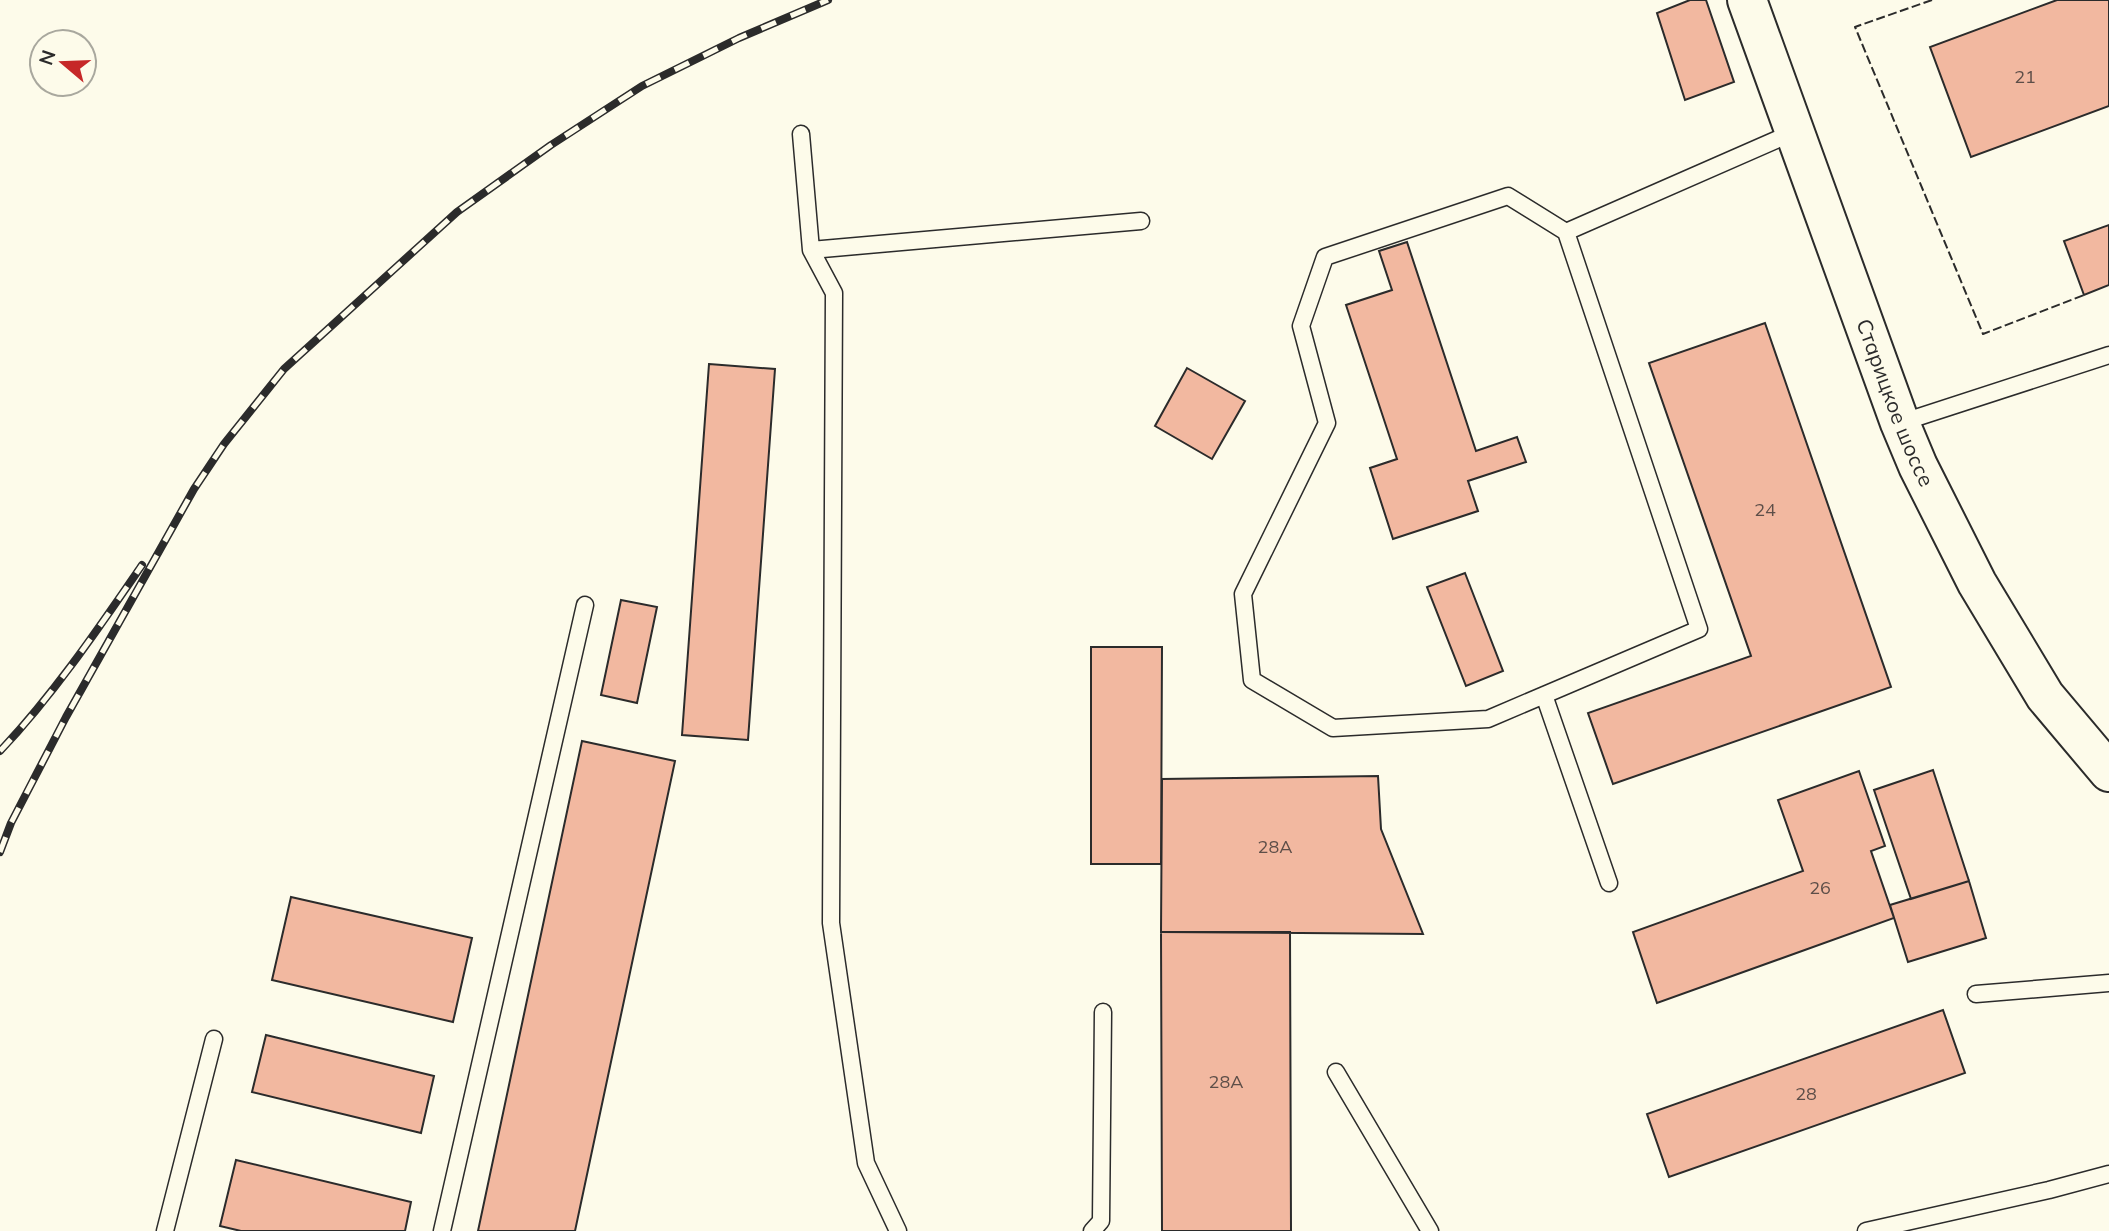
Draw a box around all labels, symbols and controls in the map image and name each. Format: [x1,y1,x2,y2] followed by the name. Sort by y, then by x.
[28,28,98,98] north arrow
[33,47,61,68] text: N
[2014,65,2036,88] house number: 21
[1851,315,1940,491] street label: Старицкое шоссе
[1754,498,1776,521] house number: 24
[1258,835,1292,858] house number: 28А
[1809,876,1831,899] house number: 26
[1209,1070,1243,1093] house number: 28А
[1795,1082,1817,1105] house number: 28

